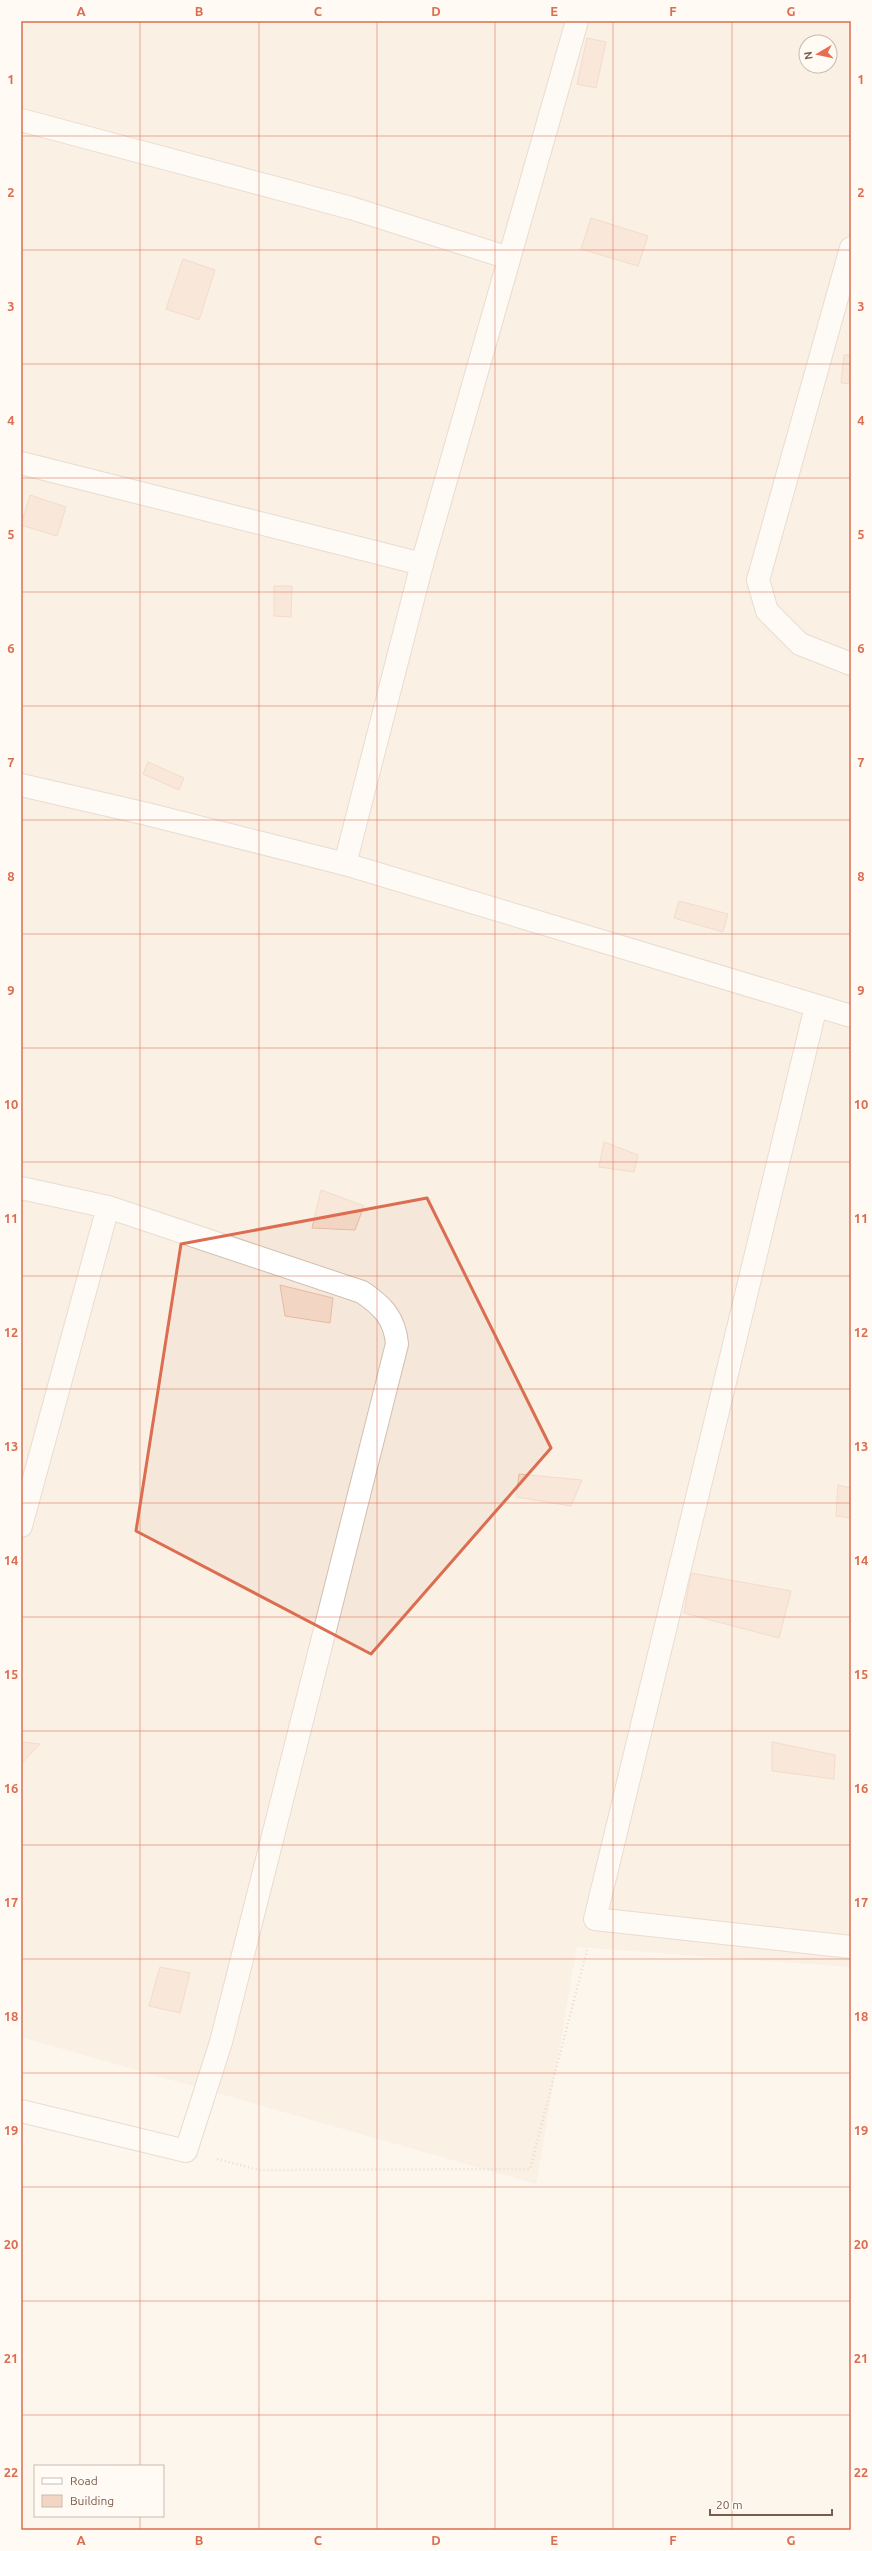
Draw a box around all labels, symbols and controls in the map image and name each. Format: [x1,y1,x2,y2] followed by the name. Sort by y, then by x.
[76,4,86,18] text: A
[195,4,204,18] text: B
[314,4,323,18] text: C
[431,4,441,18] text: D
[550,4,558,18] text: E
[669,4,677,18] text: F
[787,4,796,18] text: G
[798,34,838,74] north arrow
[802,51,815,61] text: N
[7,72,15,86] text: 1
[857,72,865,86] text: 1
[7,185,15,199] text: 2
[857,185,865,199] text: 2
[7,299,15,313] text: 3
[857,299,865,313] text: 3
[7,413,15,427] text: 4
[857,413,865,427] text: 4
[7,527,15,541] text: 5
[857,527,865,541] text: 5
[7,641,15,655] text: 6
[857,641,865,655] text: 6
[7,755,15,769] text: 7
[857,755,865,769] text: 7
[7,869,15,883] text: 8
[857,869,865,883] text: 8
[7,983,15,997] text: 9
[857,983,865,997] text: 9
[4,1097,18,1111] text: 10
[854,1097,868,1111] text: 10
[4,1211,18,1225] text: 11
[854,1211,868,1225] text: 11
[4,1325,18,1339] text: 12
[854,1325,868,1339] text: 12
[4,1439,18,1453] text: 13
[854,1439,868,1453] text: 13
[4,1553,18,1567] text: 14
[854,1553,868,1567] text: 14
[4,1667,18,1681] text: 15
[854,1667,868,1681] text: 15
[4,1781,18,1795] text: 16
[854,1781,868,1795] text: 16
[4,1895,18,1909] text: 17
[854,1895,868,1909] text: 17
[4,2009,18,2023] text: 18
[854,2009,868,2023] text: 18
[4,2123,18,2137] text: 19
[854,2123,868,2137] text: 19
[4,2237,18,2251] text: 20
[854,2237,868,2251] text: 20
[4,2351,18,2365] text: 21
[854,2351,868,2365] text: 21
[4,2465,18,2479] text: 22
[34,2465,164,2517] legend
[854,2465,868,2479] text: 22
[70,2474,98,2487] text: Road
[710,2491,832,2517] scale bar
[70,2494,114,2507] text: Building
[716,2498,743,2511] text: 20 m
[76,2533,86,2547] text: A
[195,2533,204,2547] text: B
[314,2533,323,2547] text: C
[431,2533,441,2547] text: D
[550,2533,558,2547] text: E
[669,2533,677,2547] text: F
[787,2533,796,2547] text: G

